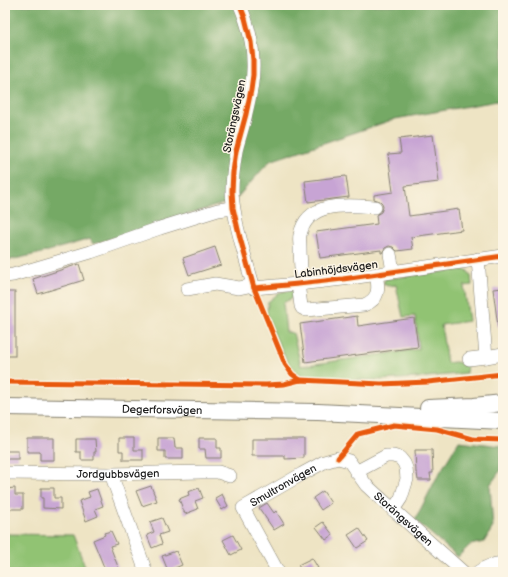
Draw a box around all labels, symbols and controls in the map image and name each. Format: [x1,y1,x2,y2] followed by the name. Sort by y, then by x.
[220,78,249,154] street label: Storängsvägen
[294,258,379,281] street label: Labinhöjdsvägen
[122,403,202,417] street label: Degerforsvägen
[248,461,319,510] street label: Smultronvägen
[77,467,160,481] street label: Jordgubbsvägen
[371,490,435,549] street label: Storängsvägen

